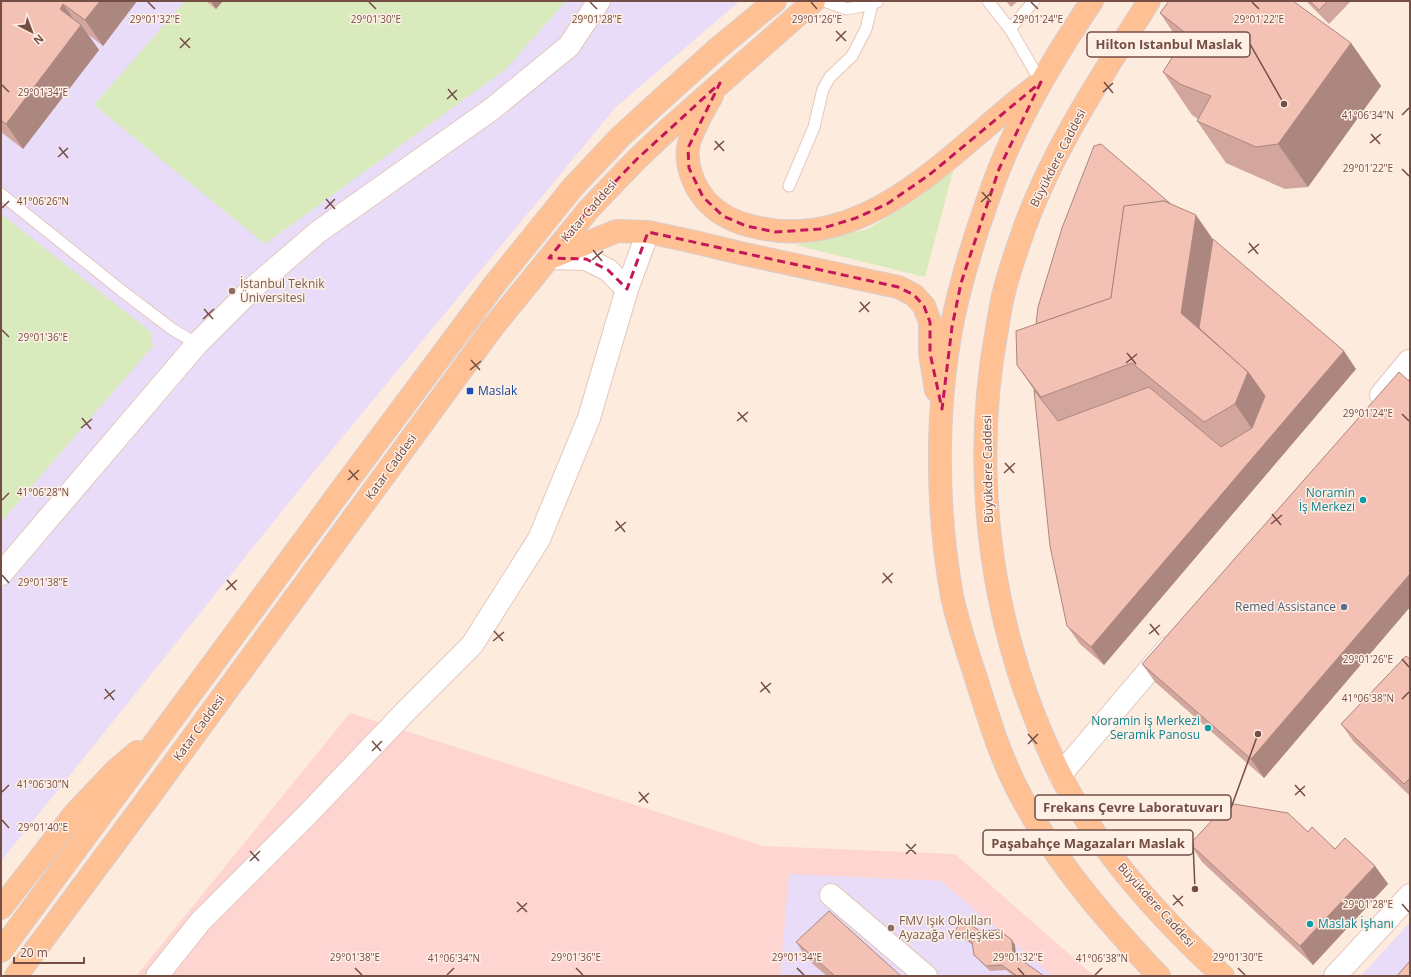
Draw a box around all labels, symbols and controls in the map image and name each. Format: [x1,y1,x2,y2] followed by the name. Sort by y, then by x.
[12,12,52,52] north arrow
[130,12,180,26] text: 29°01'32"E
[351,12,401,26] text: 29°01'30"E
[572,12,622,26] text: 29°01'28"E
[792,12,842,26] text: 29°01'26"E
[1013,12,1063,26] text: 29°01'24"E
[1234,12,1284,26] text: 29°01'22"E
[31,31,47,48] text: N
[1087,32,1250,57] callout: Hilton Istanbul Maslak
[1096,35,1243,53] text: Hilton Istanbul Maslak
[18,85,68,99] text: 29°01'34"E
[1025,106,1090,210] street label: Büyükdere Caddesi
[1342,108,1394,122] text: 41°06'34"N
[1343,161,1393,175] text: 29°01'22"E
[557,176,620,245] street label: Katar Caddesi
[17,194,69,208] text: 41°06'26"N
[240,275,325,306] place label: İstanbul Teknik Üniversitesi
[227,286,237,296] marker: İstanbul Teknik Üniversitesi
[18,330,68,344] text: 29°01'36"E
[478,382,518,399] place label: Maslak
[465,386,475,396] marker: Maslak
[1343,406,1393,420] text: 29°01'24"E
[978,415,997,523] street label: Büyükdere Caddesi
[361,430,420,503] street label: Katar Caddesi
[1299,484,1355,515] place label: Noramin İş Merkezi
[17,485,69,499] text: 41°06'28"N
[1358,495,1368,505] marker: Noramin İş Merkezi
[18,575,68,589] text: 29°01'38"E
[1235,598,1336,615] place label: Remed Assistance
[1339,602,1349,612] marker: Remed Assistance
[1343,652,1393,666] text: 29°01'26"E
[169,691,228,764] street label: Katar Caddesi
[1342,691,1394,705] text: 41°06'38"N
[1091,712,1200,743] place label: Noramin İş Merkezi Seramik Panosu
[1203,723,1213,733] marker: Noramin İş Merkezi Seramik Panosu
[17,777,69,791] text: 41°06'30"N
[1035,795,1231,820] callout: Frekans Çevre Laboratuvarı
[1043,798,1223,816] text: Frekans Çevre Laboratuvarı
[18,820,68,834] text: 29°01'40"E
[983,830,1193,855] callout: Paşabahçe Magazaları Maslak
[991,834,1186,852] text: Paşabahçe Magazaları Maslak
[1114,859,1199,950] street label: Büyükdere Caddesi
[1343,897,1393,911] text: 29°01'28"E
[899,912,1004,943] place label: FMV Işık Okulları Ayazağa Yerleşkesi
[1318,915,1394,932] place label: Maslak İşhanı
[1305,919,1315,929] marker: Maslak İşhanı
[886,923,896,933] marker: FMV Işık Okulları Ayazağa Yerleşkesi
[14,939,84,965] scale bar
[20,944,48,961] text: 20 m
[330,950,380,964] text: 29°01'38"E
[551,950,601,964] text: 29°01'36"E
[772,950,822,964] text: 29°01'34"E
[993,950,1043,964] text: 29°01'32"E
[1213,950,1263,964] text: 29°01'30"E
[428,951,480,965] text: 41°06'34"N
[1076,951,1128,965] text: 41°06'38"N

